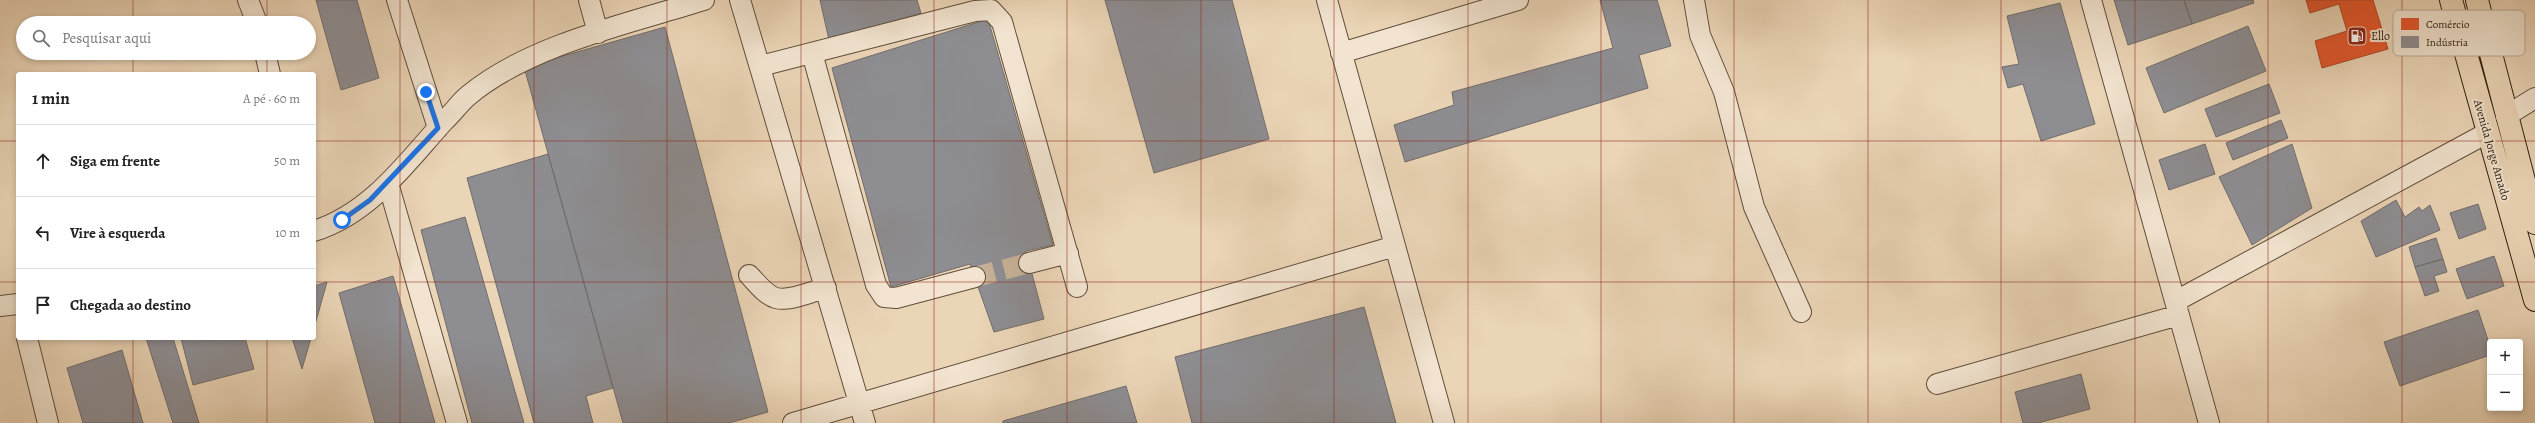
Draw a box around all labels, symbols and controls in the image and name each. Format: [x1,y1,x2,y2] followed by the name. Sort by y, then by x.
[2393,10,2525,56] legend
[16,16,316,60] search box
[2426,17,2470,32] text: Comércio
[2346,25,2368,47] fuel station icon: Ello
[30,27,52,49] icon: search
[62,28,151,48] text: Pesquisar aqui
[2371,28,2390,44] place label: Ello
[2426,35,2469,50] text: Indústria
[417,83,435,101] route end
[32,87,70,110] text: 1 min
[243,90,300,107] text: A pé · 60 m
[2470,97,2514,202] street label: Avenida Jorge Amado
[32,150,54,172] icon: ahead
[70,151,160,171] text: Siga em frente
[274,152,300,169] text: 50 m
[333,211,351,229] route start
[32,222,54,244] icon: left
[70,223,166,243] text: Vire à esquerda
[275,224,300,241] text: 10 m
[32,294,54,316] icon: arrive
[70,295,191,315] text: Chegada ao destino
[2487,339,2523,411] map controls
[2487,339,2523,375] button: +
[2487,375,2523,411] button: −

